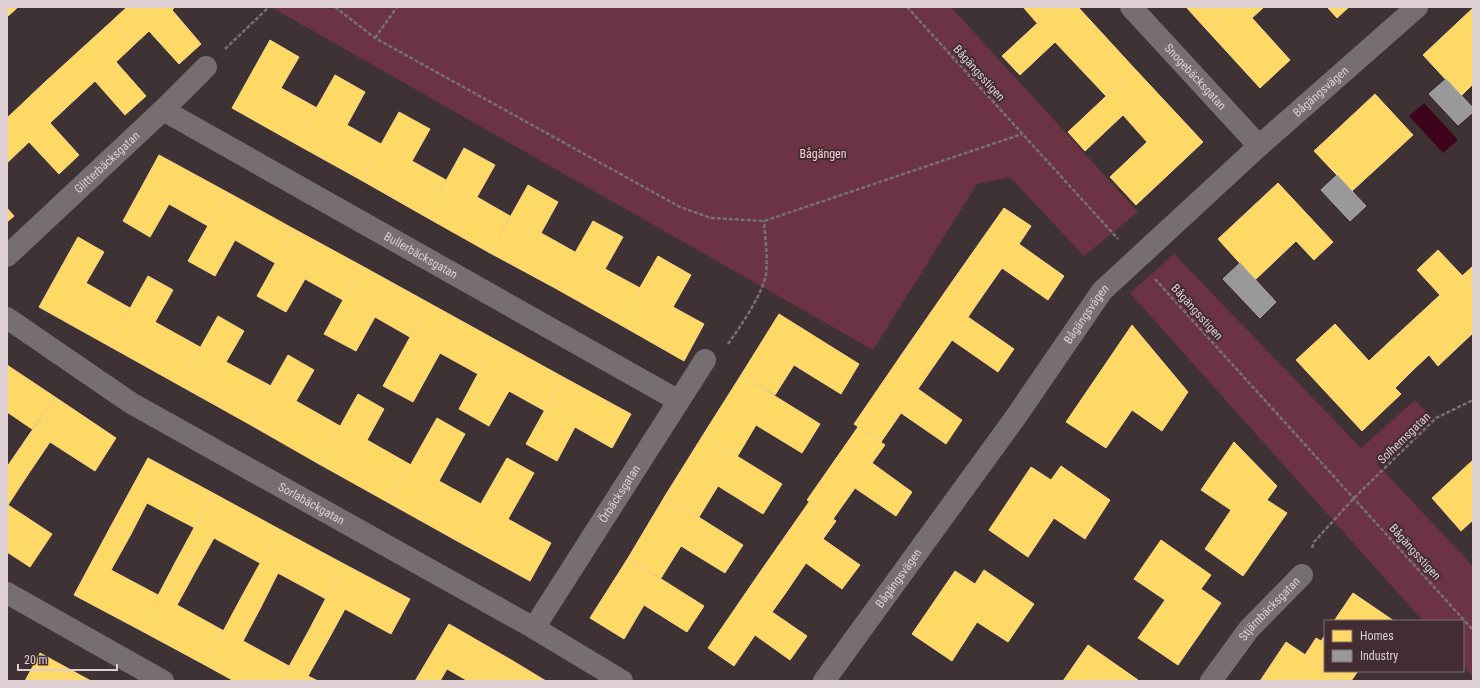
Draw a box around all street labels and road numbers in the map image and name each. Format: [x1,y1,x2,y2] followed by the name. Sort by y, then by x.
[1162,41,1229,113] street label: Snogebäcksgatan
[950,42,1008,104] street label: Bågängsstigen
[1290,63,1352,120] street label: Bågängsvägen
[72,128,143,196] street label: Glitterbäcksgatan
[382,229,460,282] street label: Bullerbäcksgatan
[1061,281,1112,347] street label: Bågängsvägen
[1168,281,1226,343] street label: Bågängsstigen
[1375,409,1433,467] street label: Solhemsgatan
[595,462,643,525] street label: Örbäcksgatan
[276,480,347,528] street label: Sorlabäckgatan
[1386,521,1444,583] street label: Bågängsstigen
[873,546,925,610] street label: Bågängsvägen
[1236,574,1303,643] street label: Stjärnbäcksgatan

